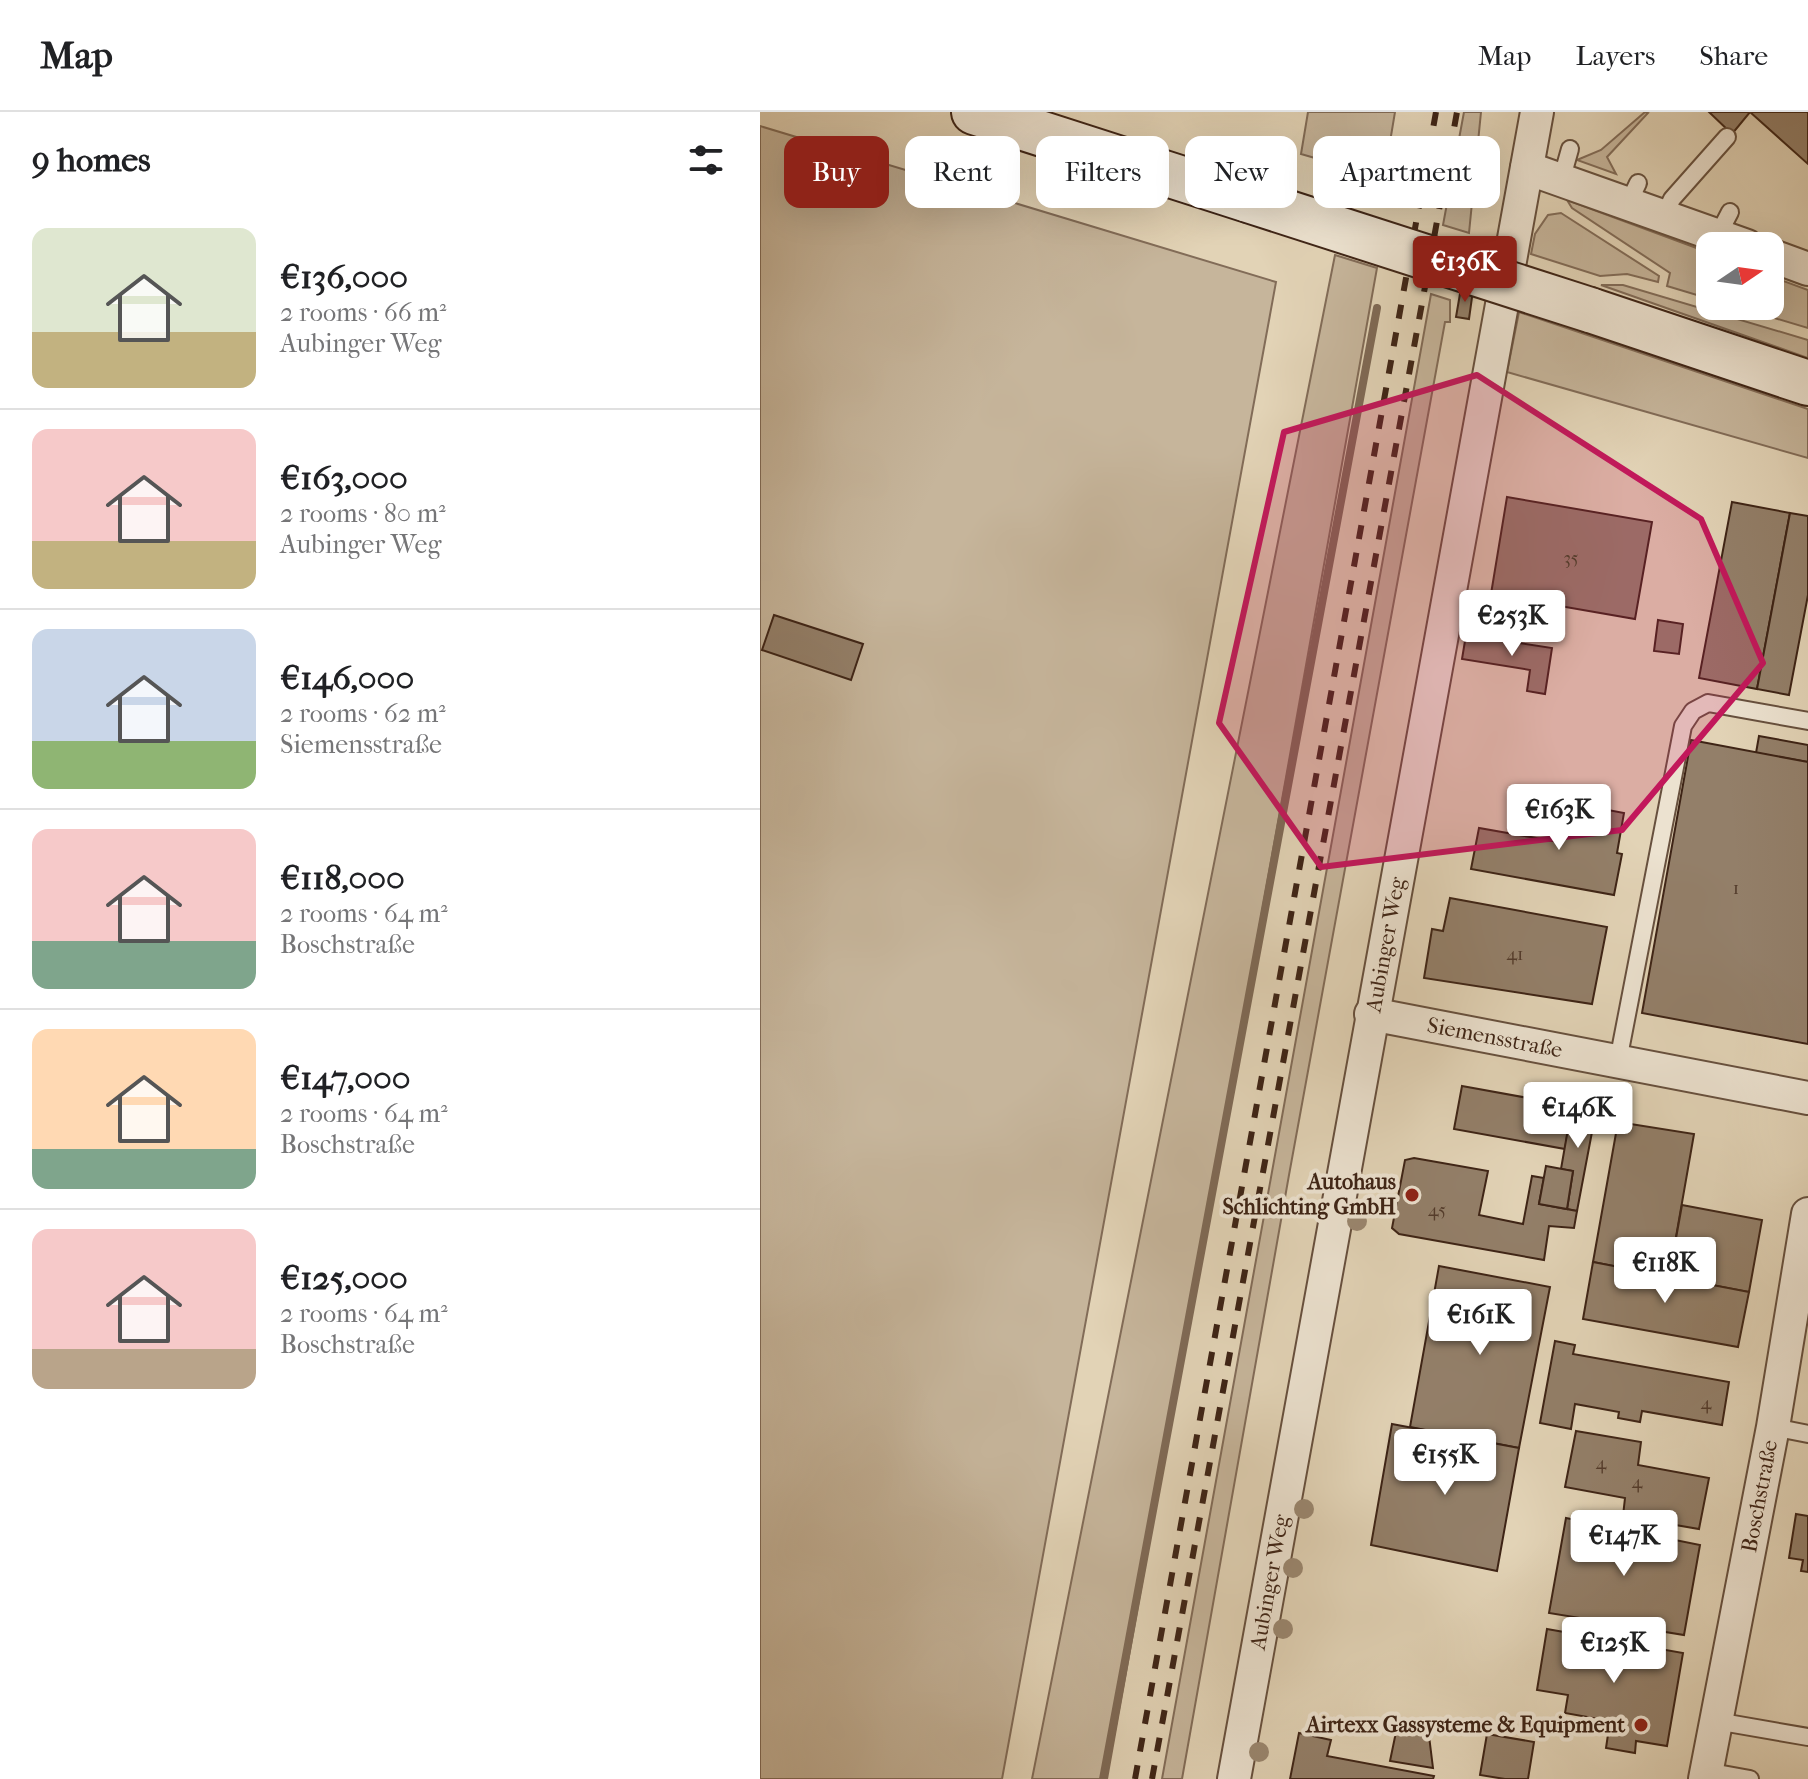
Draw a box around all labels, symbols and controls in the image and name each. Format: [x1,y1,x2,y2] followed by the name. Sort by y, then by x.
[40,33,113,78] text: Map
[1478,39,1531,72] text: Map
[1575,39,1655,72] text: Layers
[1699,39,1768,72] text: Share
[784,136,889,208] chip: Buy
[905,136,1020,208] chip: Rent
[1036,136,1169,208] chip: Filters
[1185,136,1297,208] chip: New
[1313,136,1500,208] chip: Apartment
[684,138,728,182] icon: filters
[32,140,151,180] text: 9 homes
[1696,232,1784,320] north arrow
[1696,232,1784,320] map controls
[1409,236,1521,304] pin: €136K
[1431,246,1499,277] text: €136K
[280,257,408,297] text: €136,000
[96,260,192,356] icon: home
[280,297,446,328] text: 2 rooms · 66 m²
[280,328,441,359] text: Aubinger Weg
[280,458,408,498] text: €163,000
[96,461,192,557] icon: home
[280,498,446,529] text: 2 rooms · 80 m²
[280,529,441,560] text: Aubinger Weg
[1563,548,1579,569] house number: 35
[1456,590,1568,658] pin: €253K
[1477,600,1547,631] text: €253K
[280,658,414,698] text: €146,000
[96,661,192,757] icon: home
[280,698,446,729] text: 2 rooms · 62 m²
[280,729,442,760] text: Siemensstraße
[1503,784,1615,852] pin: €163K
[1525,794,1593,825] text: €163K
[280,858,405,898] text: €118,000
[96,861,192,957] icon: home
[1360,875,1411,1015] street label: Aubinger Weg
[1733,878,1739,899] house number: 1
[280,898,448,929] text: 2 rooms · 64 m²
[280,929,415,960] text: Boschstraße
[1506,944,1524,965] house number: 41
[1425,1012,1565,1064] street label: Siemensstraße
[280,1058,411,1098] text: €147,000
[96,1061,192,1157] icon: home
[1522,1082,1634,1150] pin: €146K
[1541,1092,1615,1123] text: €146K
[280,1098,448,1129] text: 2 rooms · 64 m²
[280,1129,415,1160] text: Boschstraße
[1222,1169,1397,1220] place label: Autohaus Schlichting GmbH
[1403,1186,1421,1204] marker: Autohaus Schlichting GmbH
[1428,1200,1446,1221] house number: 45
[1609,1237,1721,1305] pin: €118K
[1632,1247,1698,1278] text: €118K
[280,1258,408,1298] text: €125,000
[96,1261,192,1357] icon: home
[1424,1289,1536,1357] pin: €161K
[280,1298,448,1329] text: 2 rooms · 64 m²
[1447,1299,1513,1330] text: €161K
[280,1329,415,1360] text: Boschstraße
[1701,1393,1712,1414] house number: 4
[1389,1429,1501,1497] pin: €155K
[1736,1438,1783,1555] street label: Boschstraße
[1412,1439,1478,1470] text: €155K
[1596,1453,1607,1474] house number: 4
[1632,1472,1643,1493] house number: 4
[1568,1510,1680,1578] pin: €147K
[1245,1512,1295,1653] street label: Aubinger Weg
[1589,1520,1659,1551] text: €147K
[1558,1617,1670,1685] pin: €125K
[1580,1627,1648,1658] text: €125K
[1304,1712,1626,1738] place label: Airtexx Gassysteme & Equipment
[1632,1716,1650,1734] marker: Airtexx Gassysteme & Equipment

